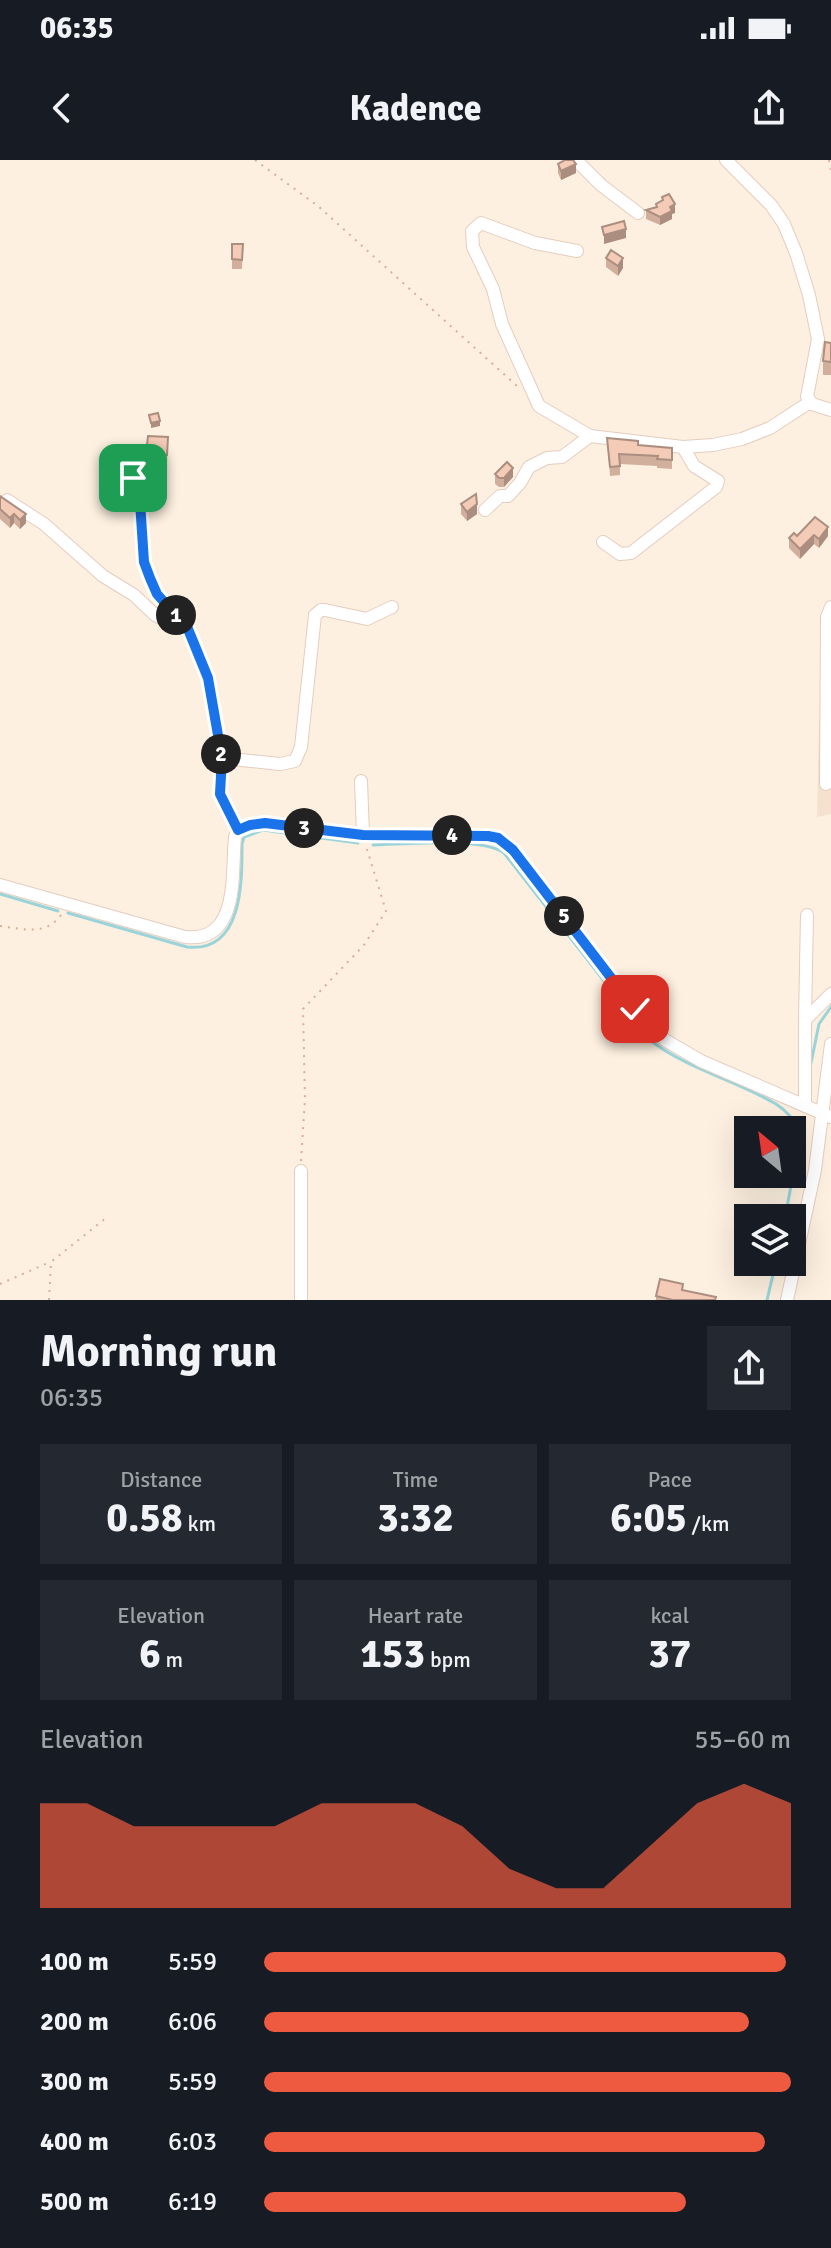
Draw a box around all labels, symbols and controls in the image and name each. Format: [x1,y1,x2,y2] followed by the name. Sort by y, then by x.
[40,10,114,47] text: 06:35
[40,86,84,130] icon: back
[349,86,482,131] text: Kadence
[747,86,791,130] icon: share
[99,444,167,512] pin
[111,456,155,500] icon: arrive
[156,595,196,635] pin: 1
[170,601,182,628] text: 1
[201,734,241,774] pin: 2
[215,740,227,767] text: 2
[284,808,324,848] pin: 3
[298,814,310,841] text: 3
[432,815,472,855] pin: 4
[446,821,458,848] text: 4
[544,896,584,936] pin: 5
[558,902,570,929] text: 5
[601,975,669,1043] pin
[613,987,657,1031] icon: check
[734,1116,806,1188] north arrow
[734,1116,806,1276] map controls
[734,1204,806,1276] button: layers
[40,1325,277,1379] text: Morning run
[707,1326,791,1410] button: share
[40,1382,103,1414] text: 06:35
[120,1466,202,1493] text: Distance
[393,1466,438,1493] text: Time
[648,1466,692,1493] text: Pace
[106,1493,183,1543] text: 0.58
[377,1493,454,1543] text: 3:32
[610,1493,687,1543] text: 6:05
[183,1510,216,1537] text: km
[687,1510,729,1537] text: /km
[117,1602,205,1629] text: Elevation
[368,1602,463,1629] text: Heart rate
[651,1602,689,1629] text: kcal
[139,1629,161,1679] text: 6
[360,1629,425,1679] text: 153
[648,1629,691,1679] text: 37
[161,1646,183,1673] text: m
[425,1646,471,1673] text: bpm
[40,1724,144,1756] text: Elevation
[695,1724,791,1756] text: 55–60 m
[40,1946,109,1978] text: 100 m
[168,1946,217,1978] text: 5:59
[40,2006,109,2038] text: 200 m
[168,2006,217,2038] text: 6:06
[40,2066,109,2098] text: 300 m
[168,2066,217,2098] text: 5:59
[40,2126,109,2158] text: 400 m
[168,2126,217,2158] text: 6:03
[40,2186,109,2218] text: 500 m
[168,2186,217,2218] text: 6:19

